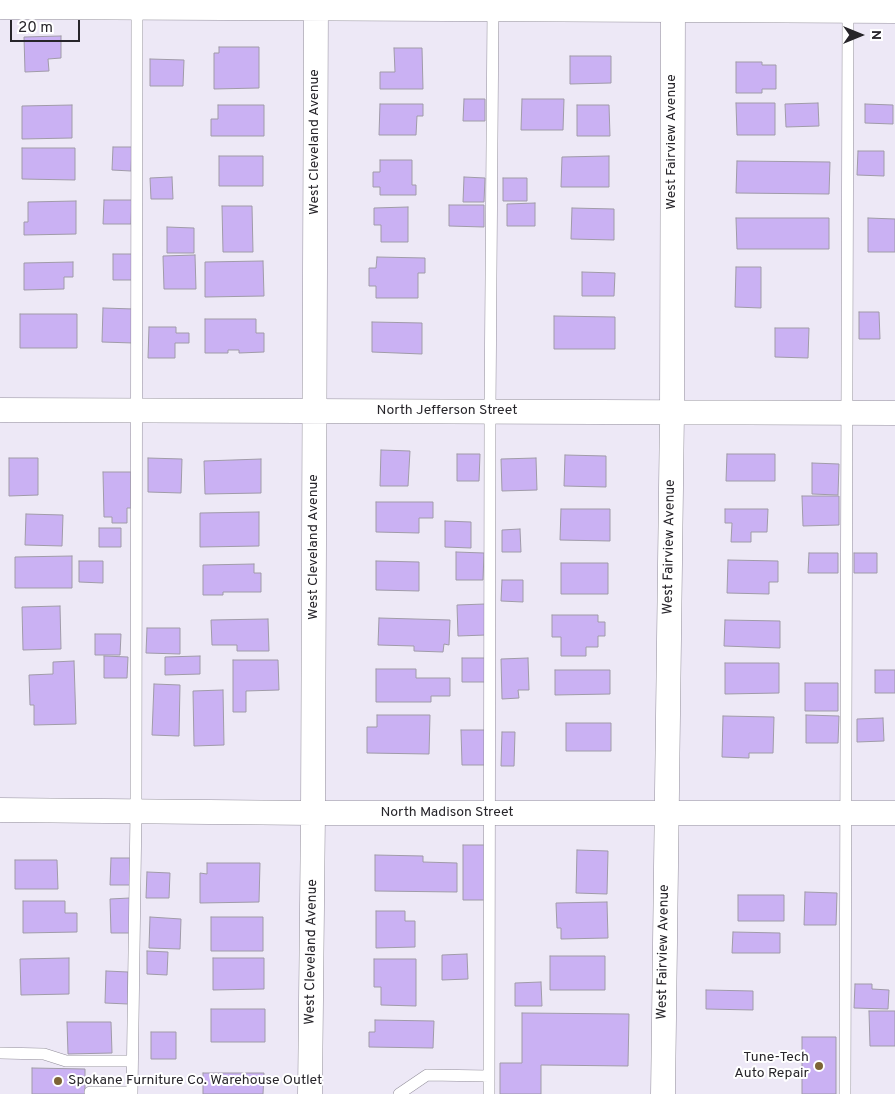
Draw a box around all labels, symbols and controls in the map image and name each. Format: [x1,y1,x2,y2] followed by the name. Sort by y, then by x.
[12,10,82,42] scale bar
[835,10,885,60] north arrow
[18,19,53,38] text: 20 m
[867,30,884,40] text: N
[307,69,323,215] street label: West Cleveland Avenue
[664,74,680,210] street label: West Fairview Avenue
[377,403,517,419] street label: North Jefferson Street
[306,474,322,620] street label: West Cleveland Avenue
[660,479,680,615] street label: West Fairview Avenue
[380,805,514,821] street label: North Madison Street
[302,879,322,1025] street label: West Cleveland Avenue
[654,884,674,1020] street label: West Fairview Avenue
[734,1050,809,1082] place label: Tune-Tech Auto Repair
[813,1060,825,1072] marker: Tune-Tech Auto Repair
[68,1073,322,1089] place label: Spokane Furniture Co. Warehouse Outlet
[52,1075,64,1087] marker: Spokane Furniture Co. Warehouse Outlet

